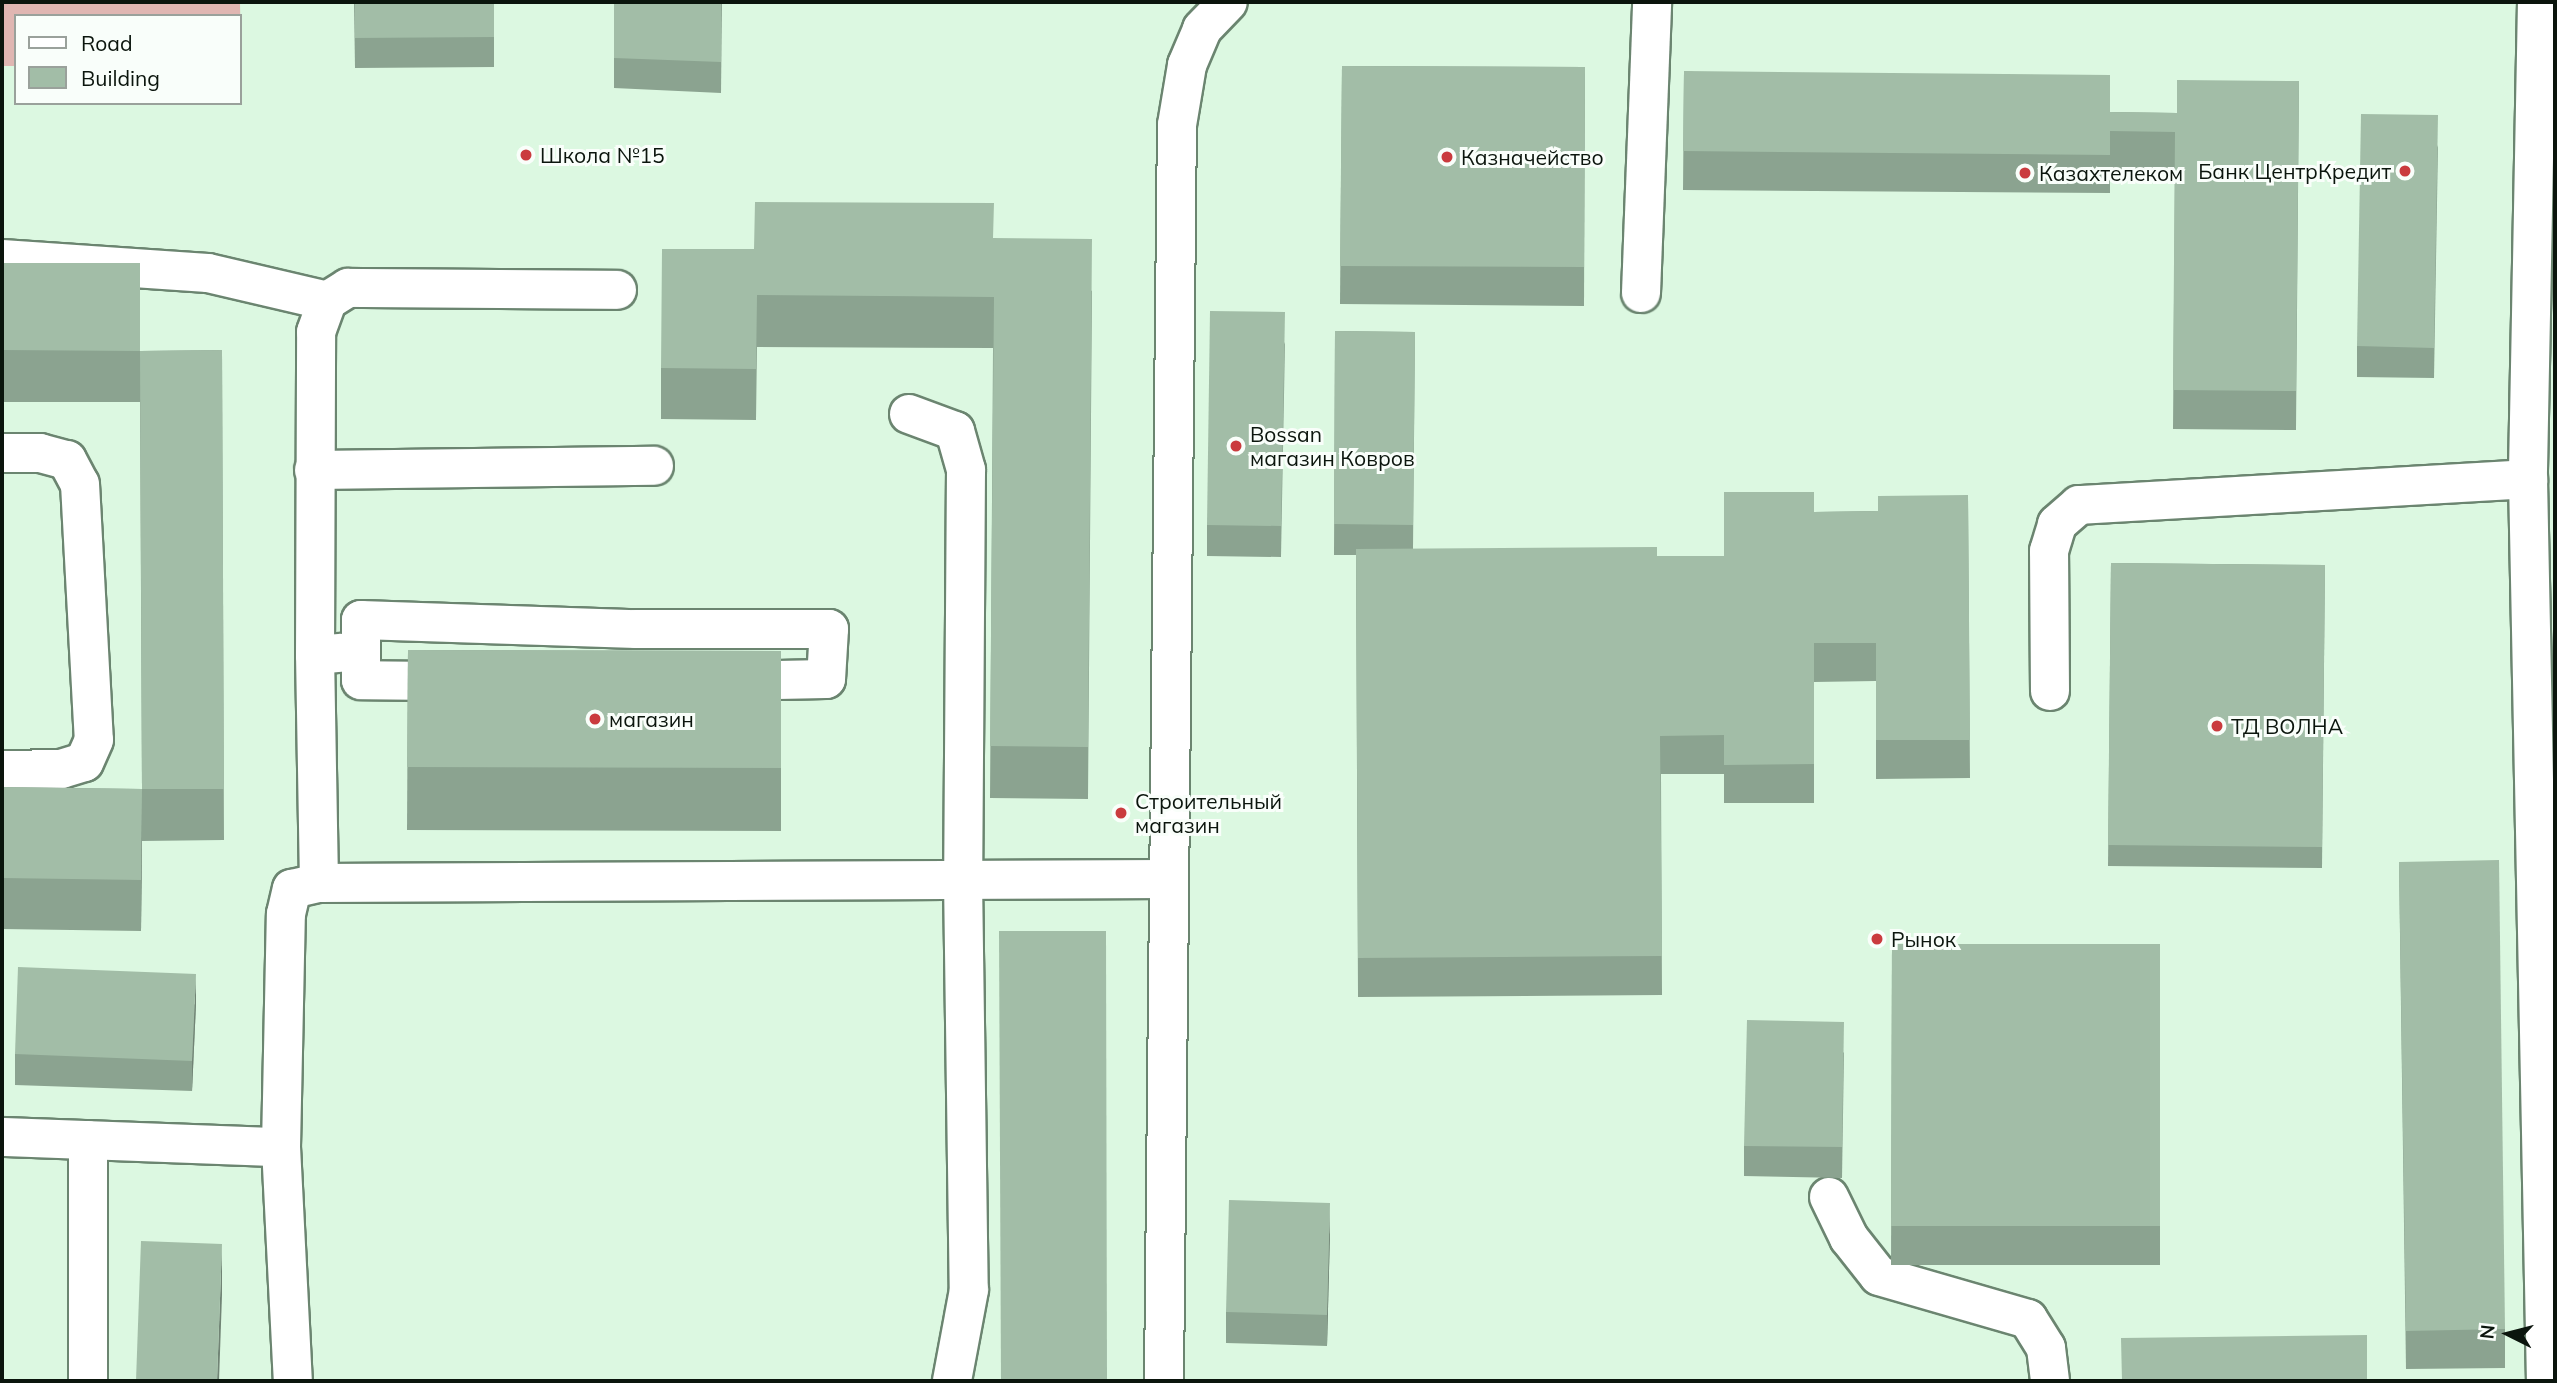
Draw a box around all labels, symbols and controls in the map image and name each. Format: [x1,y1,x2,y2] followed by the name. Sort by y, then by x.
[14,14,242,105] legend
[81,30,132,56] text: Road
[81,65,160,91] text: Building
[540,142,665,168] place label: Школа №15
[1461,144,1604,170] place label: Казначейство
[518,147,534,163] marker: Школа №15
[1439,149,1455,165] marker: Казначейство
[2198,158,2391,184] place label: Банк ЦентрКредит
[2039,160,2183,186] place label: Казахтелеком
[2397,163,2413,179] marker: Банк ЦентрКредит
[2017,165,2033,181] marker: Казахтелеком
[1250,421,1415,471] place label: Bossan магазин Ковров
[1228,438,1244,454] marker: Bossan магазин Ковров
[609,706,694,732] place label: магазин
[587,711,603,727] marker: магазин
[2231,713,2343,739] place label: ТД ВОЛНА
[2209,718,2225,734] marker: ТД ВОЛНА
[1135,788,1282,838] place label: Строительный магазин
[1113,805,1129,821] marker: Строительный магазин
[1891,926,1956,952] place label: Рынок
[1869,931,1885,947] marker: Рынок
[2473,1299,2543,1369] north arrow
[2474,1323,2500,1340] text: N

